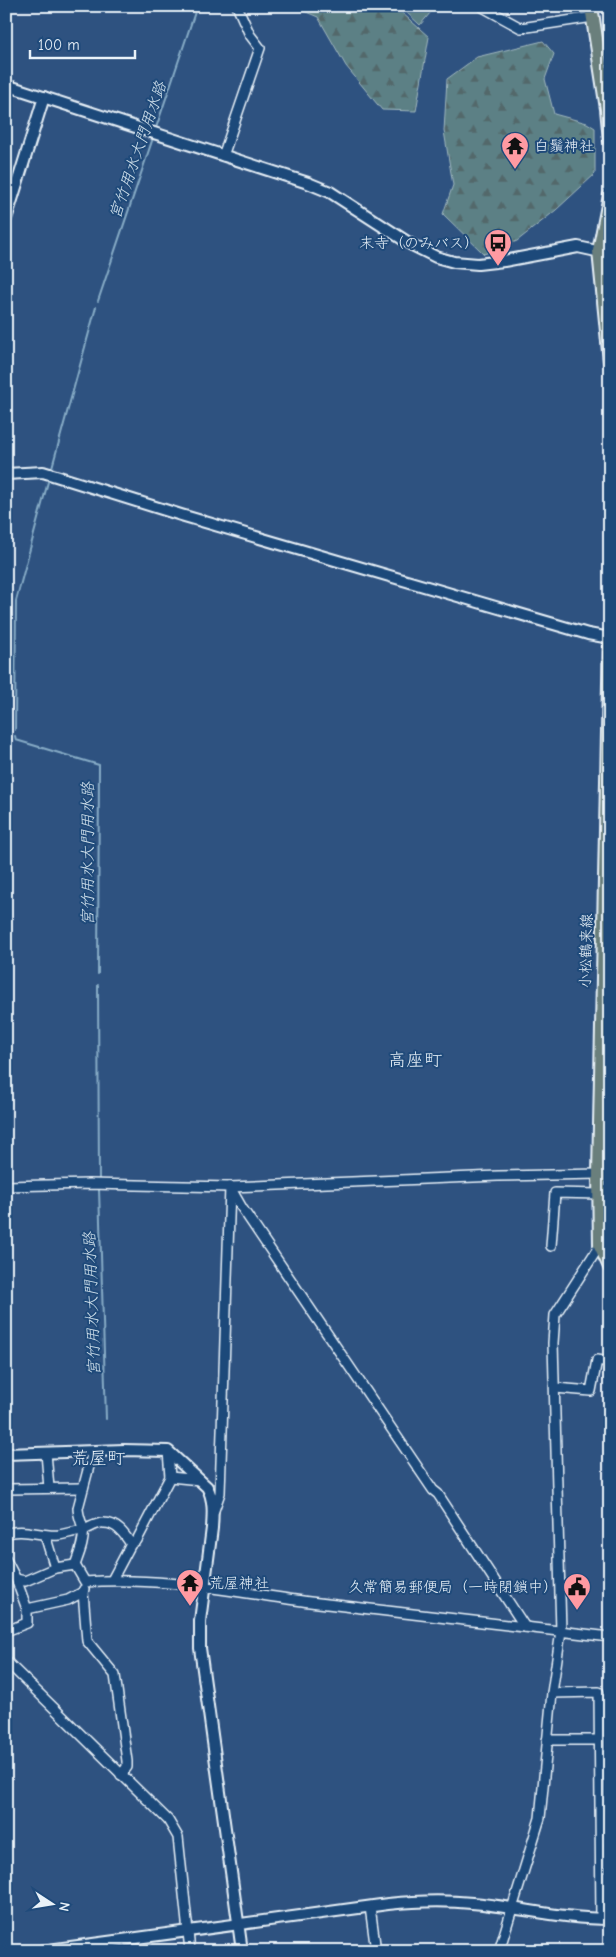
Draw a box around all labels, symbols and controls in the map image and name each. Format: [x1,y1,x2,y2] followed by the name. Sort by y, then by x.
[30,28,135,60] scale bar
[38,36,80,54] text: 100 m
[106,78,170,221] water label: 宮竹用水大門用水路
[500,131,530,170] temple icon: 白鬚神社
[534,137,594,155] place label: 白鬚神社
[483,228,513,267] bus stop icon: 末寺（のみバス）
[359,234,479,252] place label: 末寺（のみバス）
[79,781,97,926] water label: 宮竹用水大門用水路
[576,913,596,989] street label: 小松鶴来線
[388,1050,442,1071] district label: 高座町
[80,1231,104,1376] water label: 宮竹用水大門用水路
[71,1448,125,1469] district label: 荒屋町
[175,1568,205,1607] temple icon: 荒屋神社
[562,1572,592,1611] public building icon: 久常簡易郵便局（一時閉鎖中）
[209,1574,269,1592] place label: 荒屋神社
[348,1578,558,1596] place label: 久常簡易郵便局（一時閉鎖中）
[28,1880,78,1930] north arrow
[55,1900,73,1913] text: N

